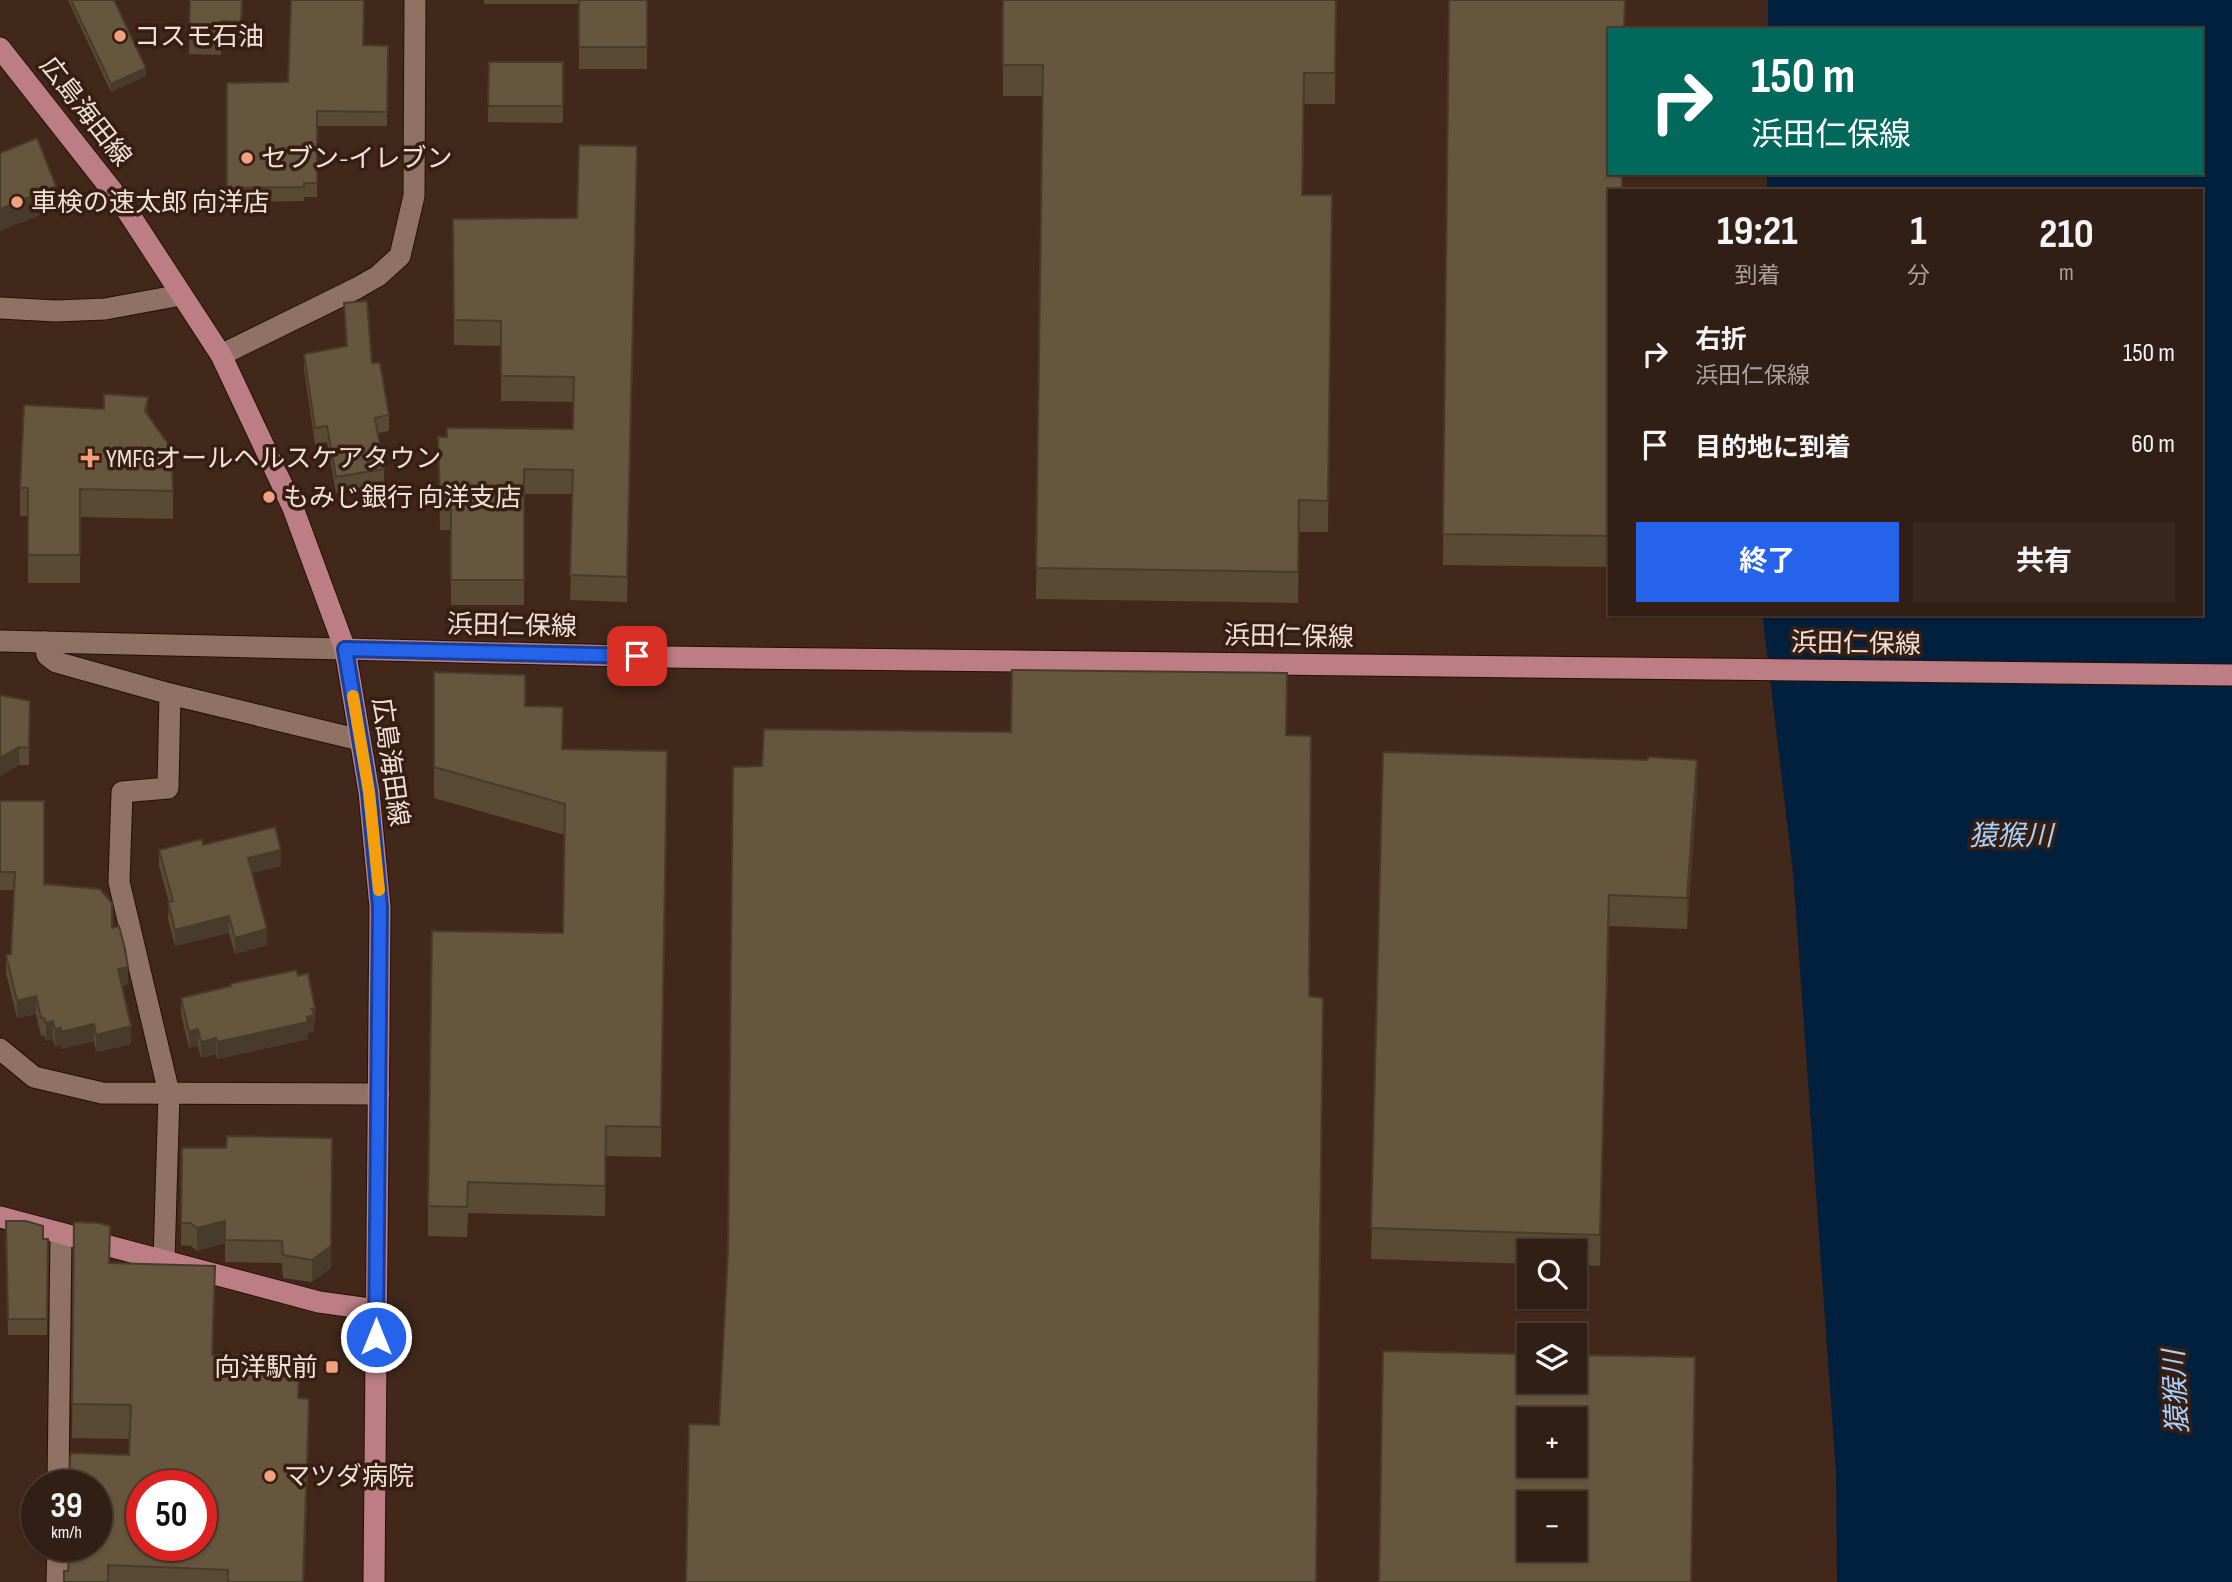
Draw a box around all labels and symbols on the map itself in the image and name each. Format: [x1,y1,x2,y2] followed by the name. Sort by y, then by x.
[134,22,264,53] place label: コスモ石油
[112,28,128,44] marker: コスモ石油
[33,51,137,173] street label: 広島海田線
[261,144,453,175] place label: セブン-イレブン
[239,150,255,166] marker: セブン-イレブン
[31,188,269,219] place label: 車検の速太郎 向洋店
[9,194,25,210] marker: 車検の速太郎 向洋店
[106,444,441,475] place label: YMFGオールヘルスケアタウン
[80,448,100,468] marker: YMFGオールヘルスケアタウン
[283,483,521,514] place label: もみじ銀行 向洋支店
[261,489,277,505] marker: もみじ銀行 向洋支店
[447,610,577,643] street label: 浜田仁保線
[1224,621,1354,654] street label: 浜田仁保線
[607,626,667,686] pin
[1791,628,1921,661] street label: 浜田仁保線
[365,696,414,829] street label: 広島海田線
[1969,820,2056,853] water label: 猿猴川
[339,1300,413,1374] position arrow
[2158,1346,2195,1435] water label: 猿猴川
[214,1353,318,1384] place label: 向洋駅前
[324,1359,340,1375] marker: 向洋駅前
[284,1462,414,1493] place label: マツダ病院
[262,1468,278,1484] marker: マツダ病院
[126,1470,217,1561] speed limit sign: 50

